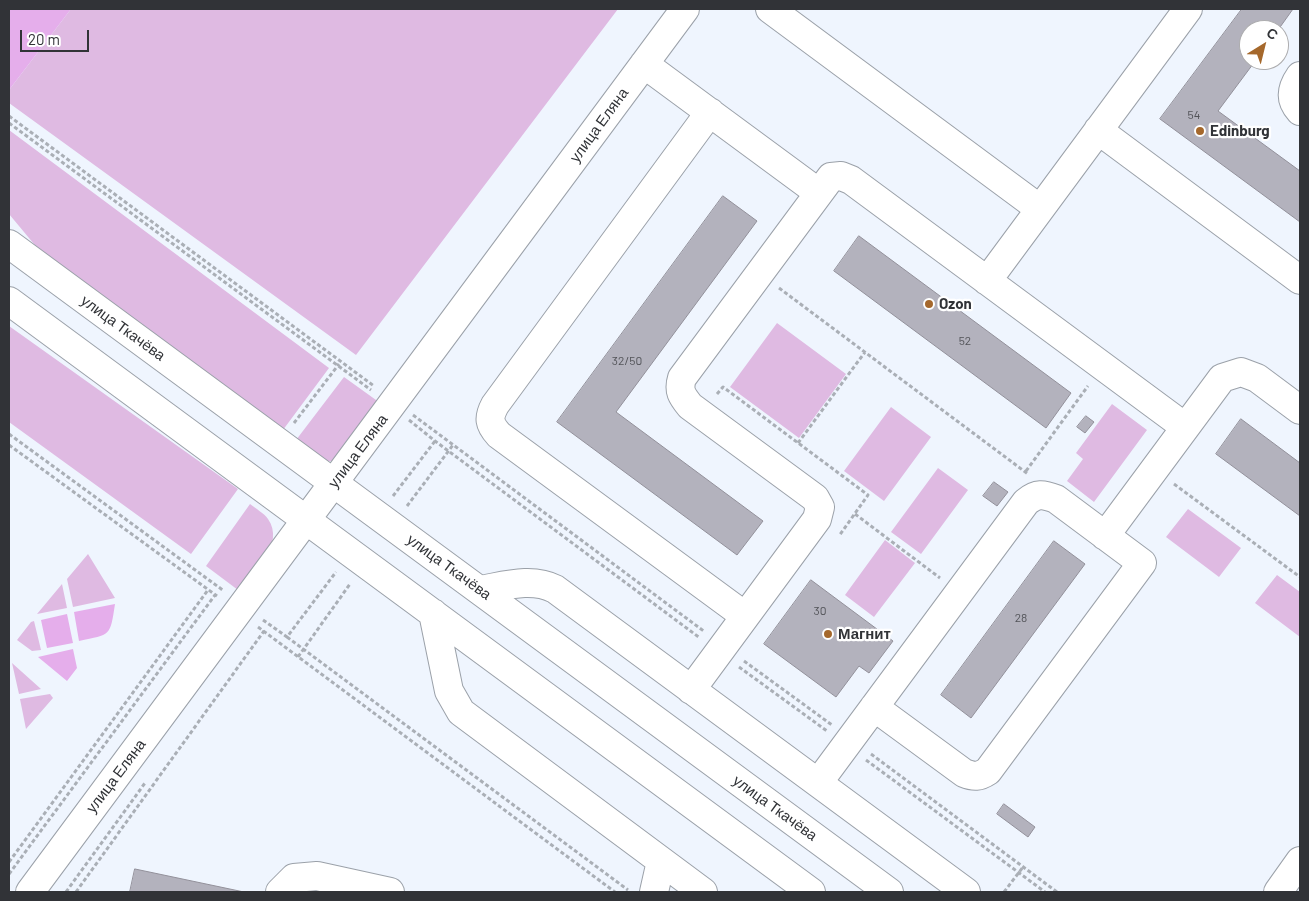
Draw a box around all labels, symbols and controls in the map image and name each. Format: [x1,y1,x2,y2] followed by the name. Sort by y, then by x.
[22,20,91,52] scale bar
[1239,20,1289,70] north arrow
[1263,23,1282,43] text: С
[28,30,60,48] text: 20 m
[566,84,632,166] street label: улица Еляна
[1188,108,1200,122] house number: 54
[1210,122,1270,140] place label: Edinburg
[1194,125,1206,137] marker: Edinburg
[77,291,169,365] street label: улица Ткачёва
[939,295,972,313] place label: Ozon
[923,298,935,310] marker: Ozon
[959,334,971,348] house number: 52
[612,354,642,368] house number: 32/50
[324,411,392,491] street label: улица Еляна
[403,530,495,604] street label: улица Ткачёва
[814,604,826,618] house number: 30
[1015,611,1027,625] house number: 28
[838,625,891,643] place label: Магнит
[822,628,834,640] marker: Магнит
[82,736,150,816] street label: улица Еляна
[729,771,821,845] street label: улица Ткачёва

